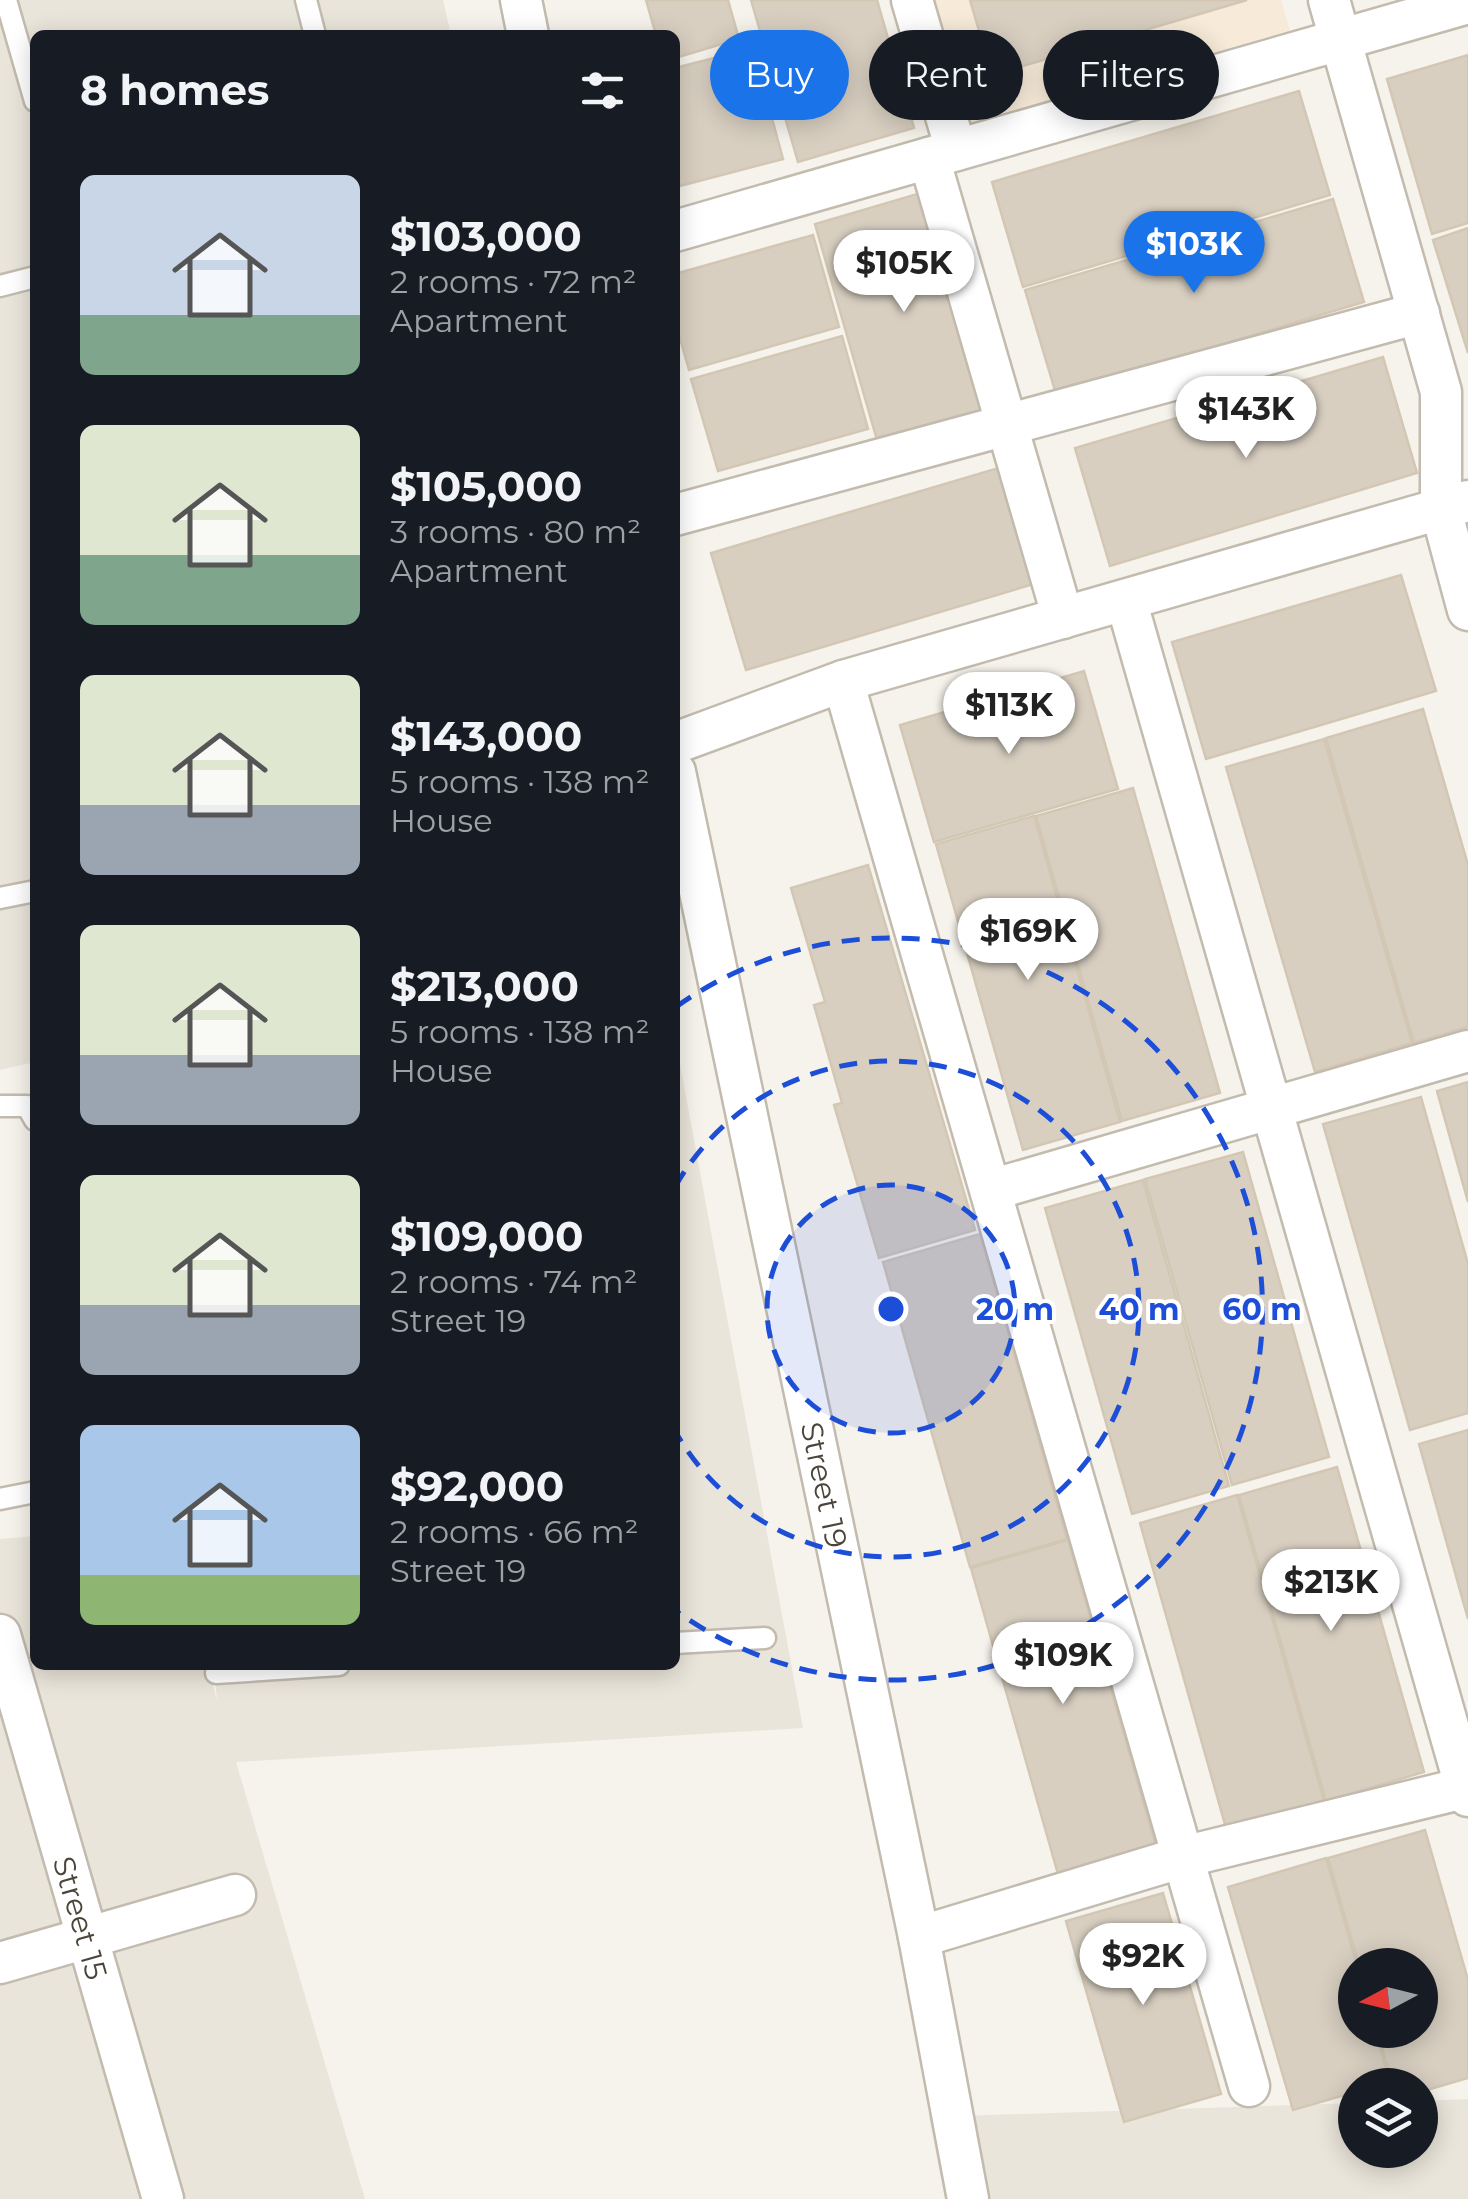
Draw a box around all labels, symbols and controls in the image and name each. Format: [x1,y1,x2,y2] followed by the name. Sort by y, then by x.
[710,30,849,120] chip: Buy
[869,30,1023,120] chip: Rent
[1043,30,1219,120] chip: Filters
[575,63,630,118] icon: filters
[80,64,269,116] text: 8 homes
[390,210,582,262] text: $103,000
[1124,211,1264,296] pin: $103K
[160,215,280,335] icon: home
[1146,224,1242,263] text: $103K
[834,230,974,315] pin: $105K
[855,243,953,282] text: $105K
[390,262,637,301] text: 2 rooms · 72 m²
[390,301,568,340] text: Apartment
[1176,376,1316,461] pin: $143K
[1197,389,1295,428] text: $143K
[390,460,582,512] text: $105,000
[160,465,280,585] icon: home
[390,512,641,551] text: 3 rooms · 80 m²
[390,551,568,590] text: Apartment
[939,672,1079,757] pin: $113K
[965,685,1053,724] text: $113K
[390,710,582,762] text: $143,000
[160,715,280,835] icon: home
[390,762,650,801] text: 5 rooms · 138 m²
[390,801,493,840] text: House
[958,898,1098,983] pin: $169K
[979,911,1077,950] text: $169K
[390,960,579,1012] text: $213,000
[160,965,280,1085] icon: home
[390,1012,650,1051] text: 5 rooms · 138 m²
[390,1051,493,1090] text: House
[390,1210,584,1262] text: $109,000
[160,1215,280,1335] icon: home
[390,1262,638,1301] text: 2 rooms · 74 m²
[873,1291,909,1327] centre of rings
[976,1291,1054,1328] text: 20 m
[1099,1291,1180,1328] text: 40 m
[1222,1291,1302,1328] text: 60 m
[390,1301,526,1340] text: Street 19
[793,1419,855,1551] street label: Street 19
[390,1460,564,1512] text: $92,000
[160,1465,280,1585] icon: home
[390,1512,639,1551] text: 2 rooms · 66 m²
[1261,1549,1401,1634] pin: $213K
[390,1551,526,1590] text: Street 19
[1284,1562,1378,1601] text: $213K
[993,1622,1133,1707] pin: $109K
[1014,1635,1112,1674] text: $109K
[45,1852,115,1984] street label: Street 15
[1084,1923,1202,2008] pin: $92K
[1102,1936,1184,1975] text: $92K
[1338,1948,1438,2048] north arrow
[1338,1948,1438,2168] map controls
[1338,2068,1438,2168] button: layers

